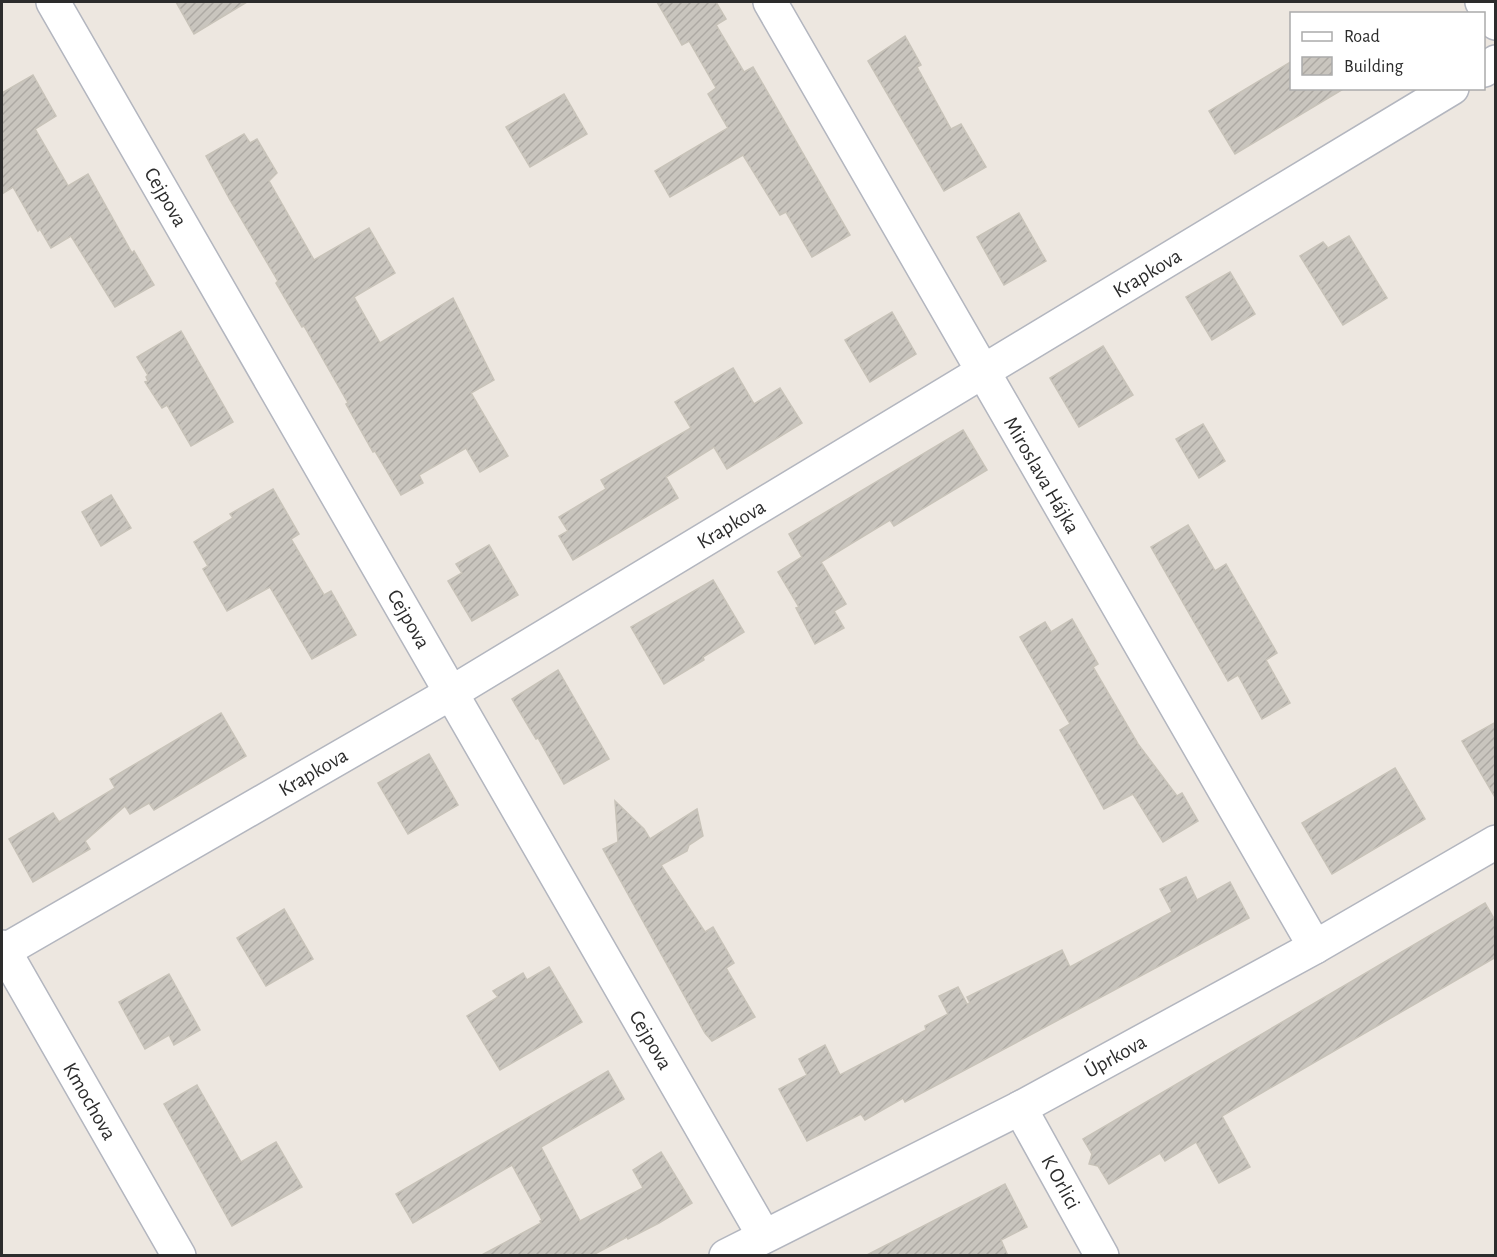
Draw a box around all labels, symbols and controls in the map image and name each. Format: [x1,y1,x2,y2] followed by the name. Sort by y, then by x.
[1290,12,1485,90] legend
[1344,28,1380,46] text: Road
[1344,58,1404,76] text: Building
[140,164,191,231] street label: Cejpova
[1109,245,1185,302] street label: Krapkova
[1000,413,1084,537] street label: Miroslava Hájka
[693,496,769,553] street label: Krapkova
[383,586,434,653] street label: Cejpova
[275,744,352,800] street label: Krapkova
[625,1007,676,1074] street label: Cejpova
[1080,1029,1150,1082] street label: Úprkova
[59,1059,120,1144] street label: Kmochova
[1037,1152,1084,1213] street label: K Orlici

